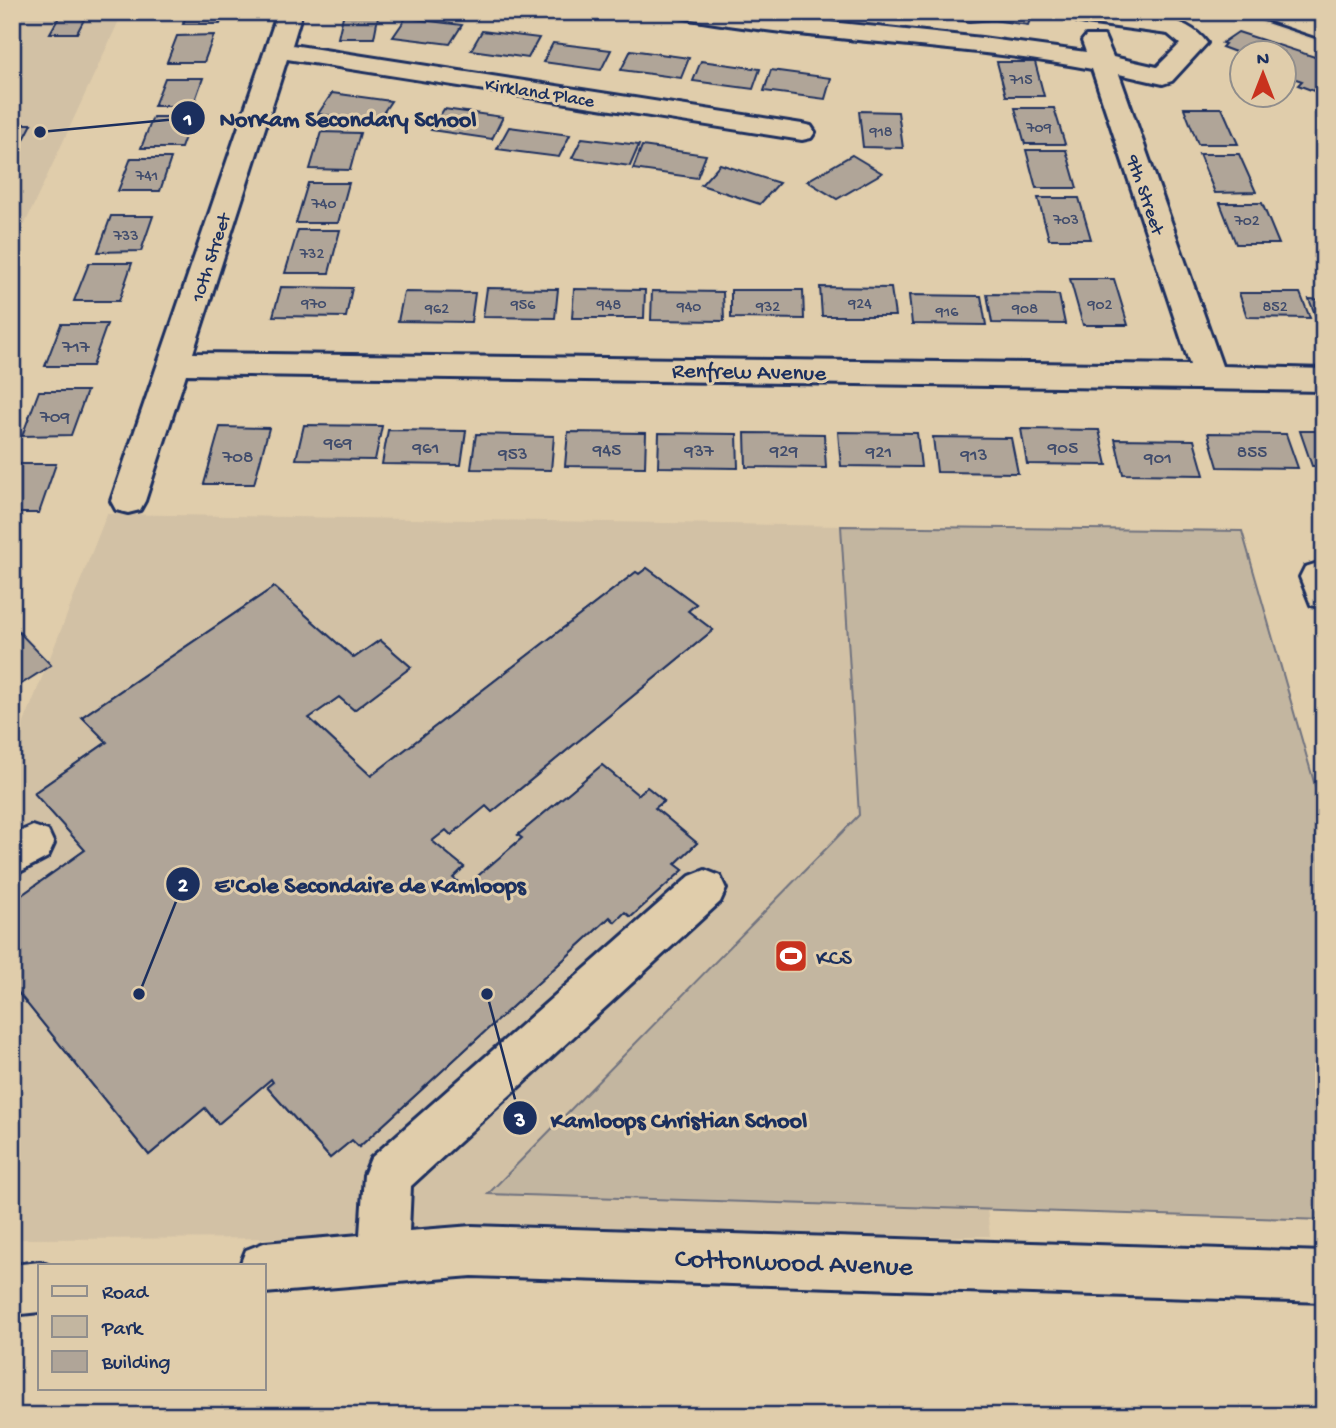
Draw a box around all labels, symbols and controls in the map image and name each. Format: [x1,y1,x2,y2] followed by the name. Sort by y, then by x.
[1228,38,1298,108] north arrow
[1257,49,1269,72] text: N
[1008,72,1033,91] house number: 715
[483,74,596,115] street label: Kirkland Place
[171,95,491,140] callout: NorKam Secondary School
[219,107,477,136] text: NorKam Secondary School
[183,109,192,134] text: 1
[1025,120,1052,139] house number: 709
[868,124,893,143] house number: 918
[1119,151,1169,240] street label: 9th Street
[135,168,158,187] house number: 741
[311,196,336,215] house number: 740
[187,209,238,306] street label: 10th Street
[1052,212,1079,231] house number: 703
[1233,213,1260,232] house number: 702
[113,228,138,247] house number: 733
[299,246,324,265] house number: 732
[300,296,327,315] house number: 970
[847,296,872,315] house number: 924
[510,297,536,316] house number: 956
[596,297,621,316] house number: 948
[1087,297,1113,316] house number: 902
[676,299,701,318] house number: 940
[755,299,780,318] house number: 932
[1262,299,1288,318] house number: 852
[424,301,449,320] house number: 962
[1011,301,1038,320] house number: 908
[935,304,959,323] house number: 916
[61,337,91,360] house number: 717
[672,359,827,388] street label: Renfrew Avenue
[39,407,71,430] house number: 709
[323,433,353,456] house number: 969
[412,438,439,461] house number: 961
[1047,438,1078,461] house number: 905
[592,440,621,463] house number: 945
[683,441,715,464] house number: 937
[769,441,799,464] house number: 929
[865,442,892,465] house number: 921
[1237,442,1267,465] house number: 855
[497,444,528,467] house number: 953
[959,445,988,468] house number: 913
[221,447,254,470] house number: 708
[1143,448,1172,471] house number: 901
[165,862,539,907] callout: E'Cole Secondaire de Kamloops
[214,873,527,902] text: E'Cole Secondaire de Kamloops
[178,875,189,900] text: 2
[772,937,810,975] sports icon: KCS
[816,946,852,973] place label: KCS
[502,1096,822,1141] callout: Kamloops Christian School
[550,1108,807,1137] text: Kamloops Christian School
[514,1110,526,1135] text: 3
[674,1244,914,1285] street label: Cottonwood Avenue
[38,1264,266,1390] legend
[102,1282,150,1307] text: Road
[101,1318,145,1343] text: Park
[101,1352,171,1377] text: Building

